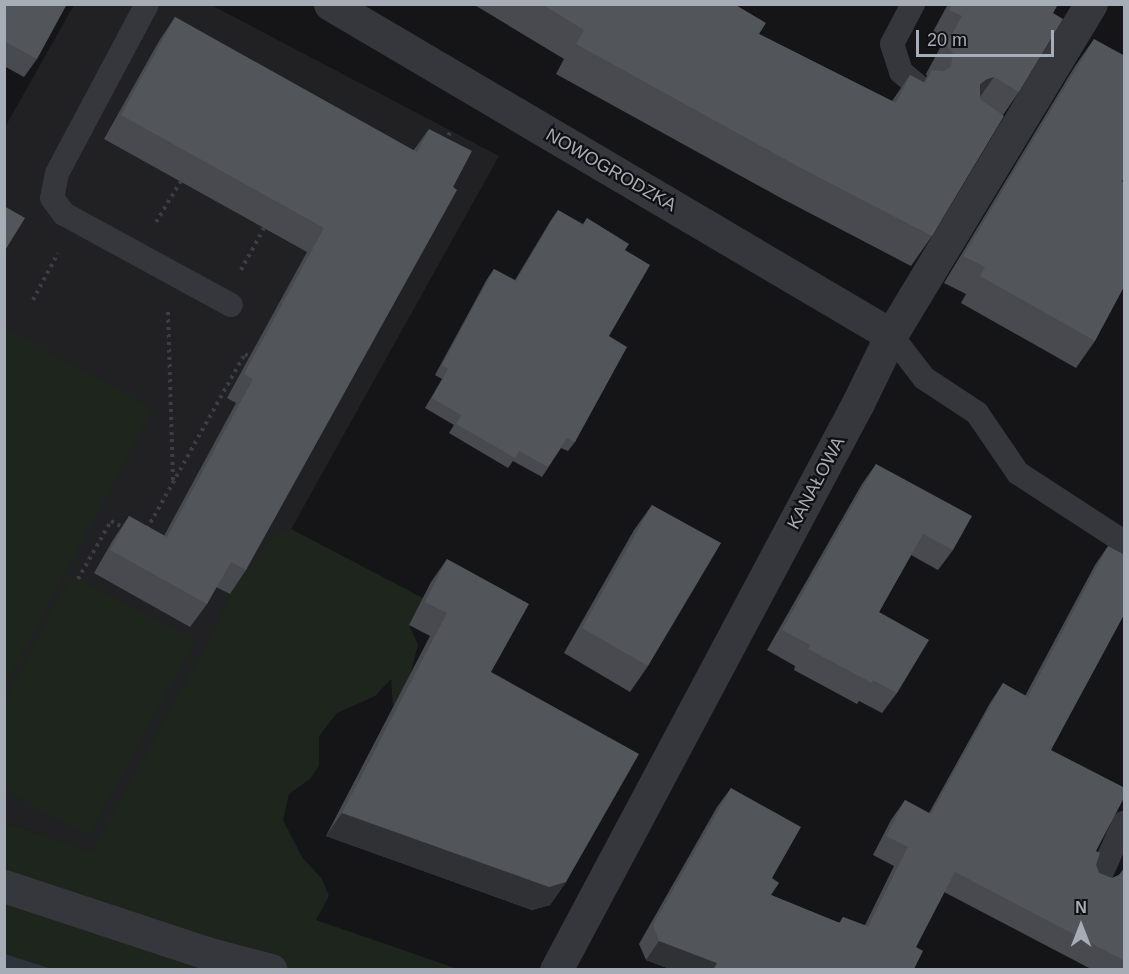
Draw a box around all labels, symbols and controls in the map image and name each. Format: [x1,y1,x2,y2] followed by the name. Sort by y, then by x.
[919,18,1057,56] scale bar
[927,30,967,50] text: 20 m
[542,124,680,216] street label: NOWOGRODZKA
[783,433,849,533] street label: KANAŁOWA
[1051,896,1111,956] north arrow
[1075,899,1087,916] text: N

